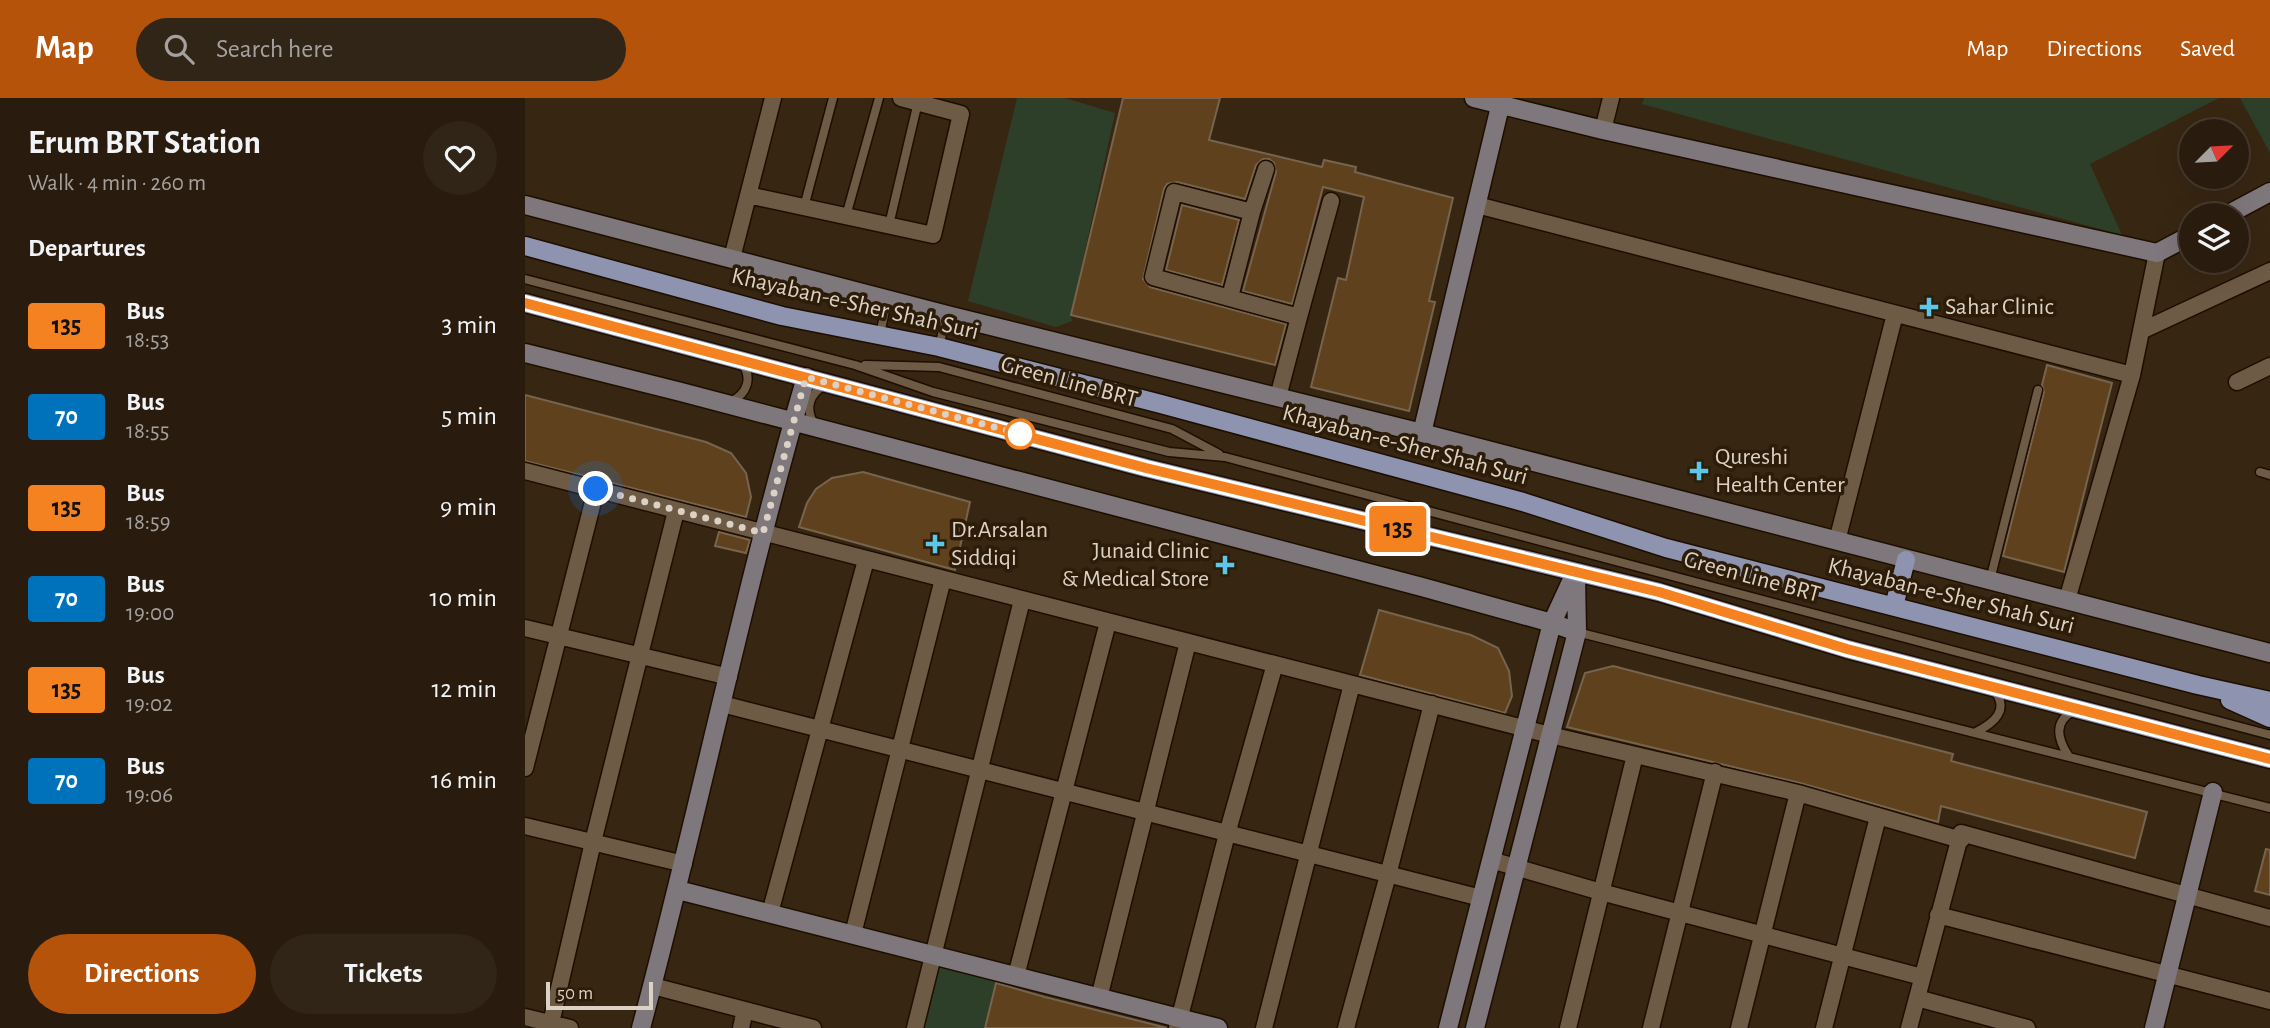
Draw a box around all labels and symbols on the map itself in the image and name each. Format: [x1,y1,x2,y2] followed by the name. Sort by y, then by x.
[2179,119,2249,189] north arrow
[729,264,981,344] street label: Khayaban-e-Sher Shah Suri
[1945,295,2054,319] place label: Sahar Clinic
[1919,297,1939,317] marker: Sahar Clinic
[998,352,1140,412] street label: Green Line BRT
[1280,401,1530,489] street label: Khayaban-e-Sher Shah Suri
[1005,419,1035,449] unlabelled marker
[1715,445,1845,497] place label: Qureshi Health Center
[1689,461,1709,481] marker: Qureshi Health Center
[578,471,613,506] your location
[1358,506,1438,552] line badge: 135
[951,518,1048,570] place label: Dr.Arsalan Siddiqi
[925,534,945,554] marker: Dr.Arsalan Siddiqi
[1062,539,1209,591] place label: Junaid Clinic & Medical Store
[1681,547,1823,607] street label: Green Line BRT
[1825,554,2077,638] street label: Khayaban-e-Sher Shah Suri
[1215,555,1235,575] marker: Junaid Clinic & Medical Store
[546,979,653,1011] scale bar

